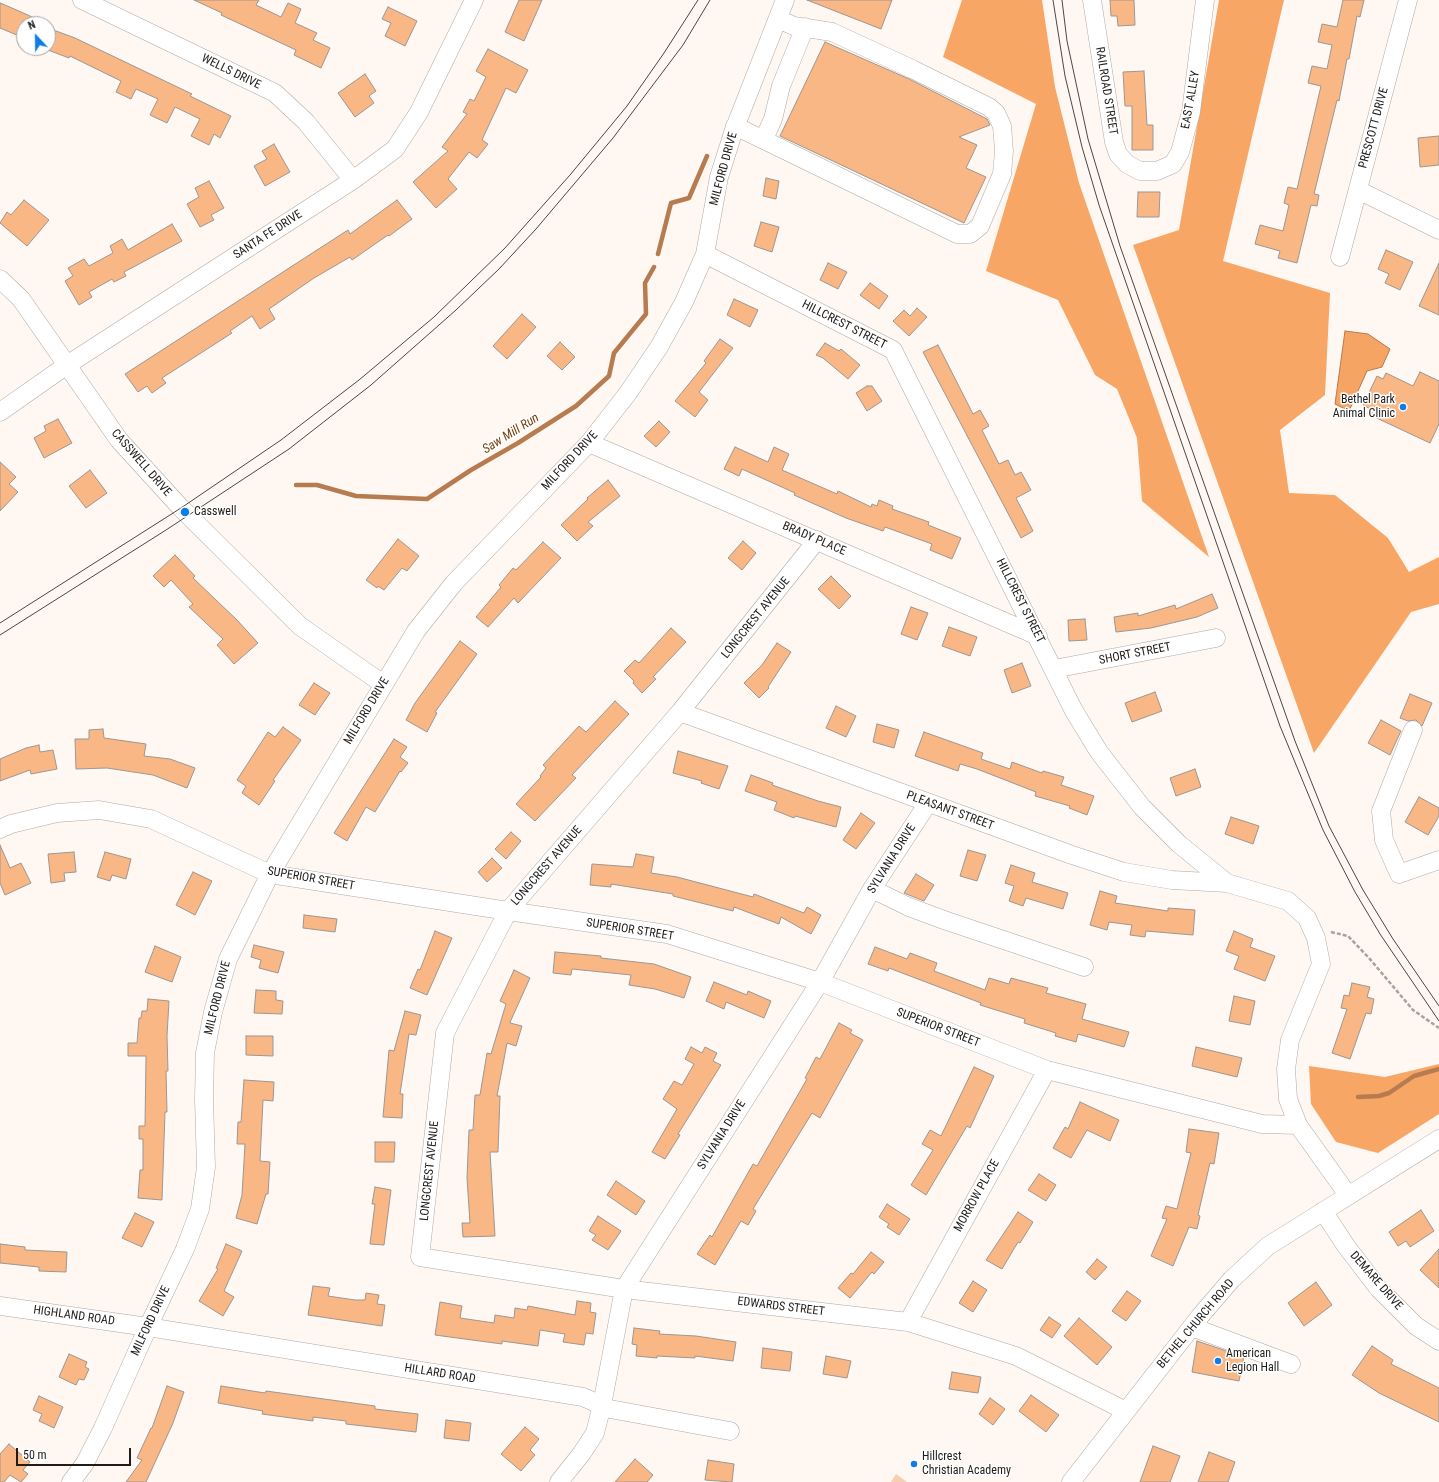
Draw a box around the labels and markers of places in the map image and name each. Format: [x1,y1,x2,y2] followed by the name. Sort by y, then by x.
[1333,393,1395,421] place label: Bethel Park Animal Clinic
[1398,402,1408,412] marker: Bethel Park Animal Clinic
[194,505,236,519] place label: Casswell
[179,506,191,518] marker: Casswell
[1226,1347,1279,1375] place label: American Legion Hall
[1213,1356,1223,1366] marker: American Legion Hall
[922,1450,1011,1478] place label: Hillcrest Christian Academy
[909,1459,919,1469] marker: Hillcrest Christian Academy

